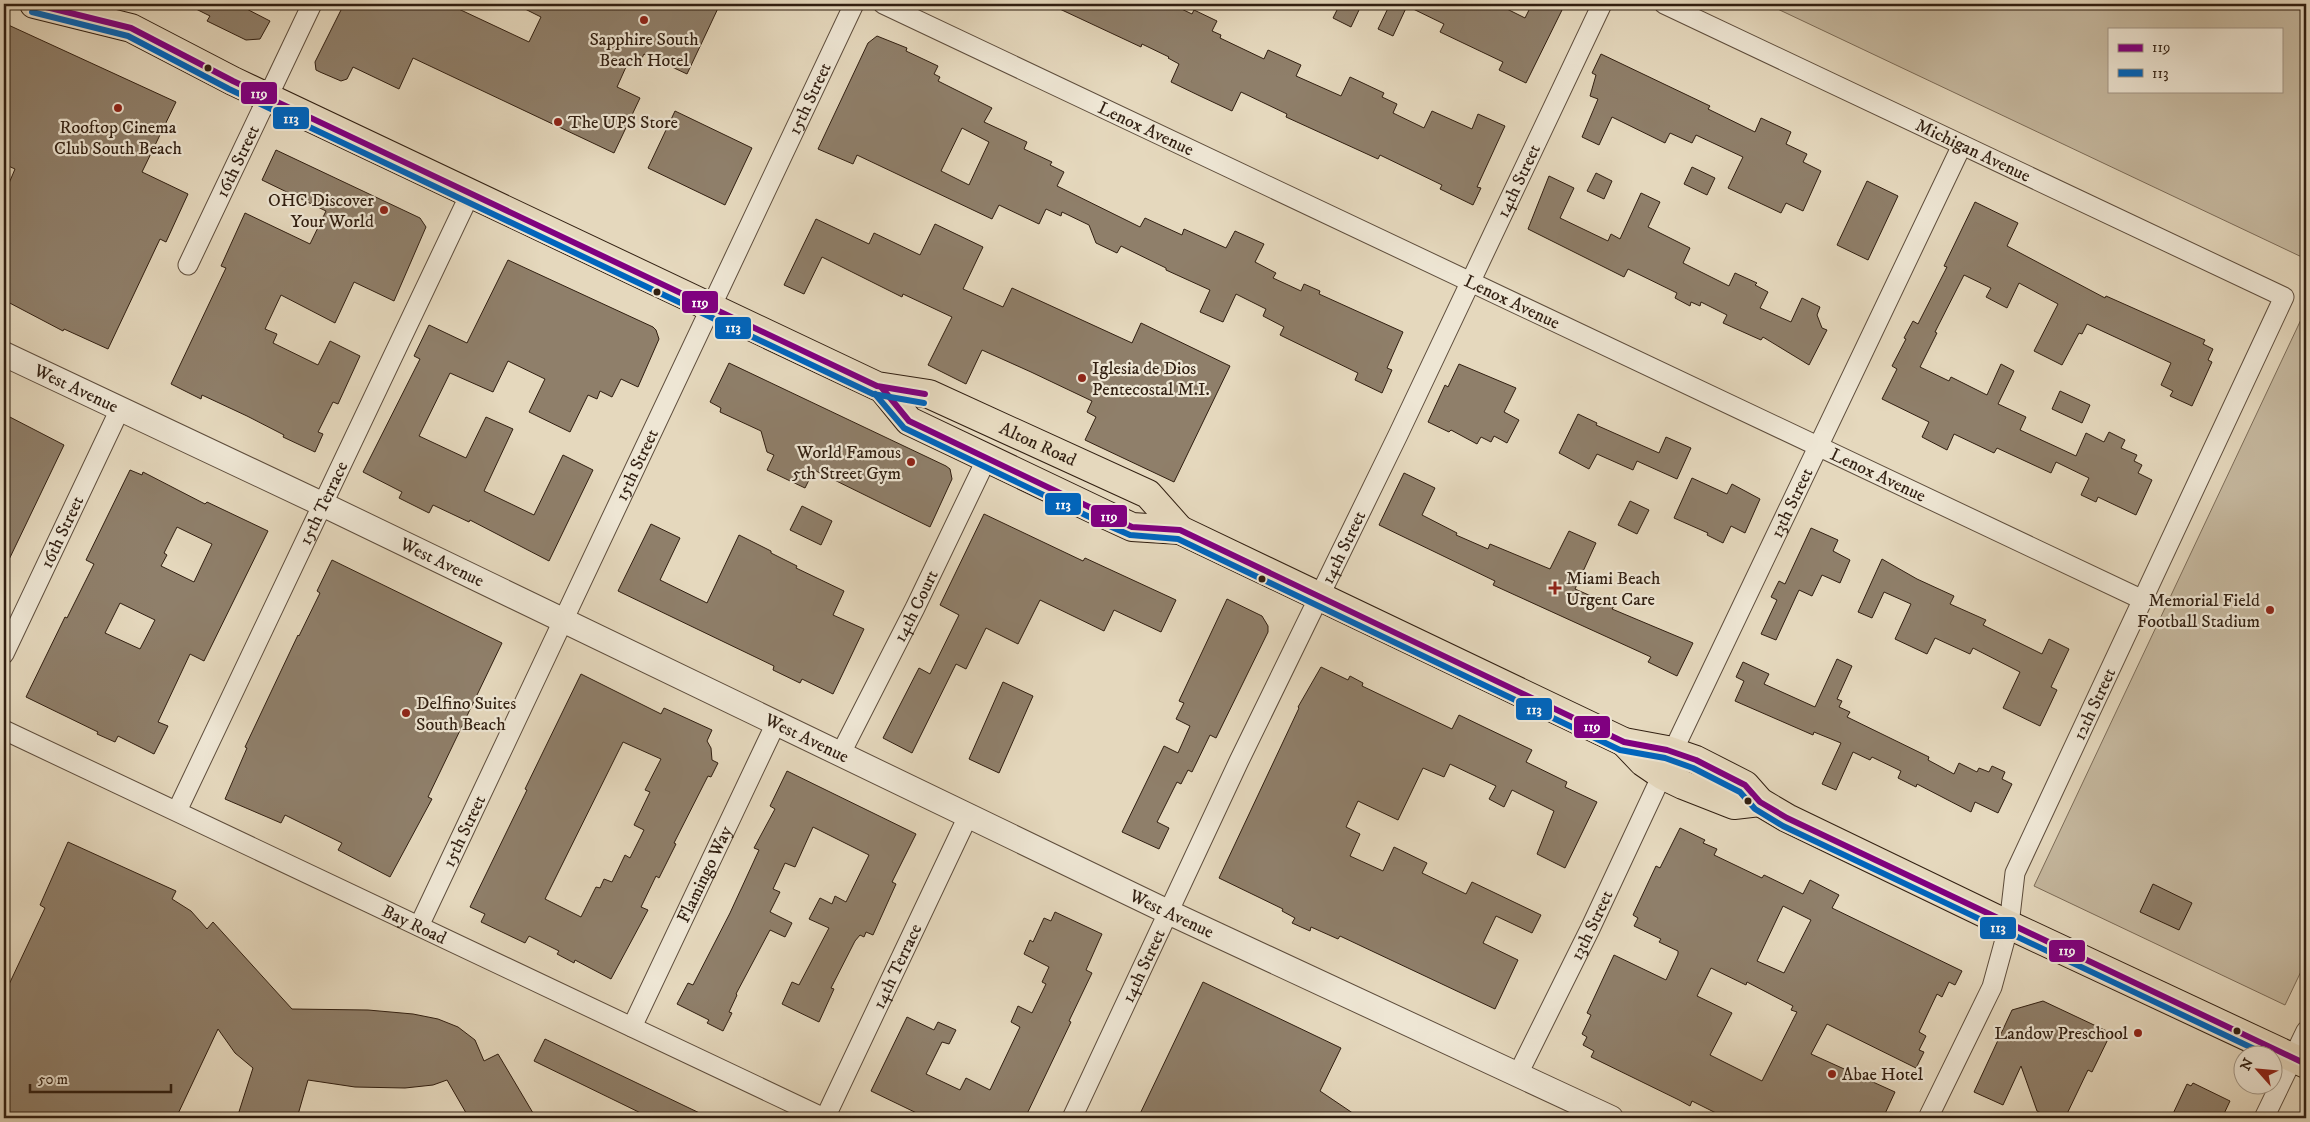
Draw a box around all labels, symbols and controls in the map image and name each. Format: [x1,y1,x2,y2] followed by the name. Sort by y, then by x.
[638,14,650,26] marker: Sapphire South Beach Hotel
[2108,28,2282,92] legend
[589,29,699,72] place label: Sapphire South Beach Hotel
[2152,38,2170,57] text: 119
[784,59,837,138] street label: 15th Street
[203,63,213,73] unlabelled marker
[2152,64,2169,83] text: 113
[240,81,278,105] line badge: 119
[250,85,268,103] text: 119
[1094,97,1197,161] street label: Lenox Avenue
[112,102,124,114] marker: Rooftop Cinema Club South Beach
[272,106,310,130] line badge: 113
[283,110,299,128] text: 113
[568,112,678,134] place label: The UPS Store
[1912,114,2034,188] street label: Michigan Avenue
[552,116,564,128] marker: The UPS Store
[54,117,183,160] place label: Rooftop Cinema Club South Beach
[212,122,265,201] street label: 16th Street
[1492,141,1546,222] street label: 14th Street
[268,190,374,233] place label: OHC Discover Your World
[378,204,390,216] marker: OHC Discover Your World
[1460,271,1563,335] street label: Lenox Avenue
[652,287,662,297] unlabelled marker
[681,290,719,314] line badge: 119
[691,294,709,312] text: 119
[714,316,752,340] line badge: 113
[725,319,741,337] text: 113
[1092,358,1210,401] place label: Iglesia de Dios Pentecostal M.I.
[29,359,122,418] street label: West Avenue
[1076,372,1088,384] marker: Iglesia de Dios Pentecostal M.I.
[996,418,1080,472] street label: Alton Road
[611,425,664,505] street label: 15th Street
[792,442,901,485] place label: World Famous 5th Street Gym
[1826,444,1929,508] street label: Lenox Avenue
[905,456,917,468] marker: World Famous 5th Street Gym
[295,458,353,549] street label: 15th Terrace
[1766,464,1818,542] street label: 13th Street
[36,492,89,572] street label: 16th Street
[1044,492,1082,516] line badge: 113
[1055,496,1071,514] text: 113
[1090,504,1128,528] line badge: 119
[1317,507,1371,588] street label: 14th Street
[1100,508,1118,526] text: 119
[395,533,487,592] street label: West Avenue
[889,566,944,646] street label: 14th Court
[1566,568,1661,611] place label: Miami Beach Urgent Care
[1257,574,1267,584] unlabelled marker
[1548,581,1562,595] marker: Miami Beach Urgent Care
[2137,590,2260,633] place label: Memorial Field Football Stadium
[2264,604,2276,616] marker: Memorial Field Football Stadium
[2069,665,2121,744] street label: 12th Street
[416,693,516,736] place label: Delfino Suites South Beach
[1515,697,1553,721] line badge: 113
[1526,701,1542,719] text: 113
[400,707,412,719] marker: Delfino Suites South Beach
[760,709,852,768] street label: West Avenue
[1573,715,1611,739] line badge: 119
[1583,718,1601,736] text: 119
[438,792,491,871] street label: 15th Street
[1743,796,1753,806] unlabelled marker
[673,822,738,927] street label: Flamingo Way
[1125,885,1217,944] street label: West Avenue
[1566,887,1619,964] street label: 13th Street
[378,900,450,950] street label: Bay Road
[1979,916,2017,940] line badge: 113
[1990,919,2006,937] text: 113
[868,920,927,1013] street label: 14th Terrace
[1117,926,1171,1007] street label: 14th Street
[2048,939,2086,963] line badge: 119
[2058,942,2076,960] text: 119
[1994,1023,2129,1045] place label: Landow Preschool
[2232,1026,2242,1036] unlabelled marker
[2132,1027,2144,1039] marker: Landow Preschool
[2232,1044,2282,1094] north arrow
[2237,1055,2258,1074] text: N
[30,1062,171,1094] scale bar
[1842,1064,1924,1086] place label: Abae Hotel
[1826,1068,1838,1080] marker: Abae Hotel
[38,1070,68,1089] text: 50 m

